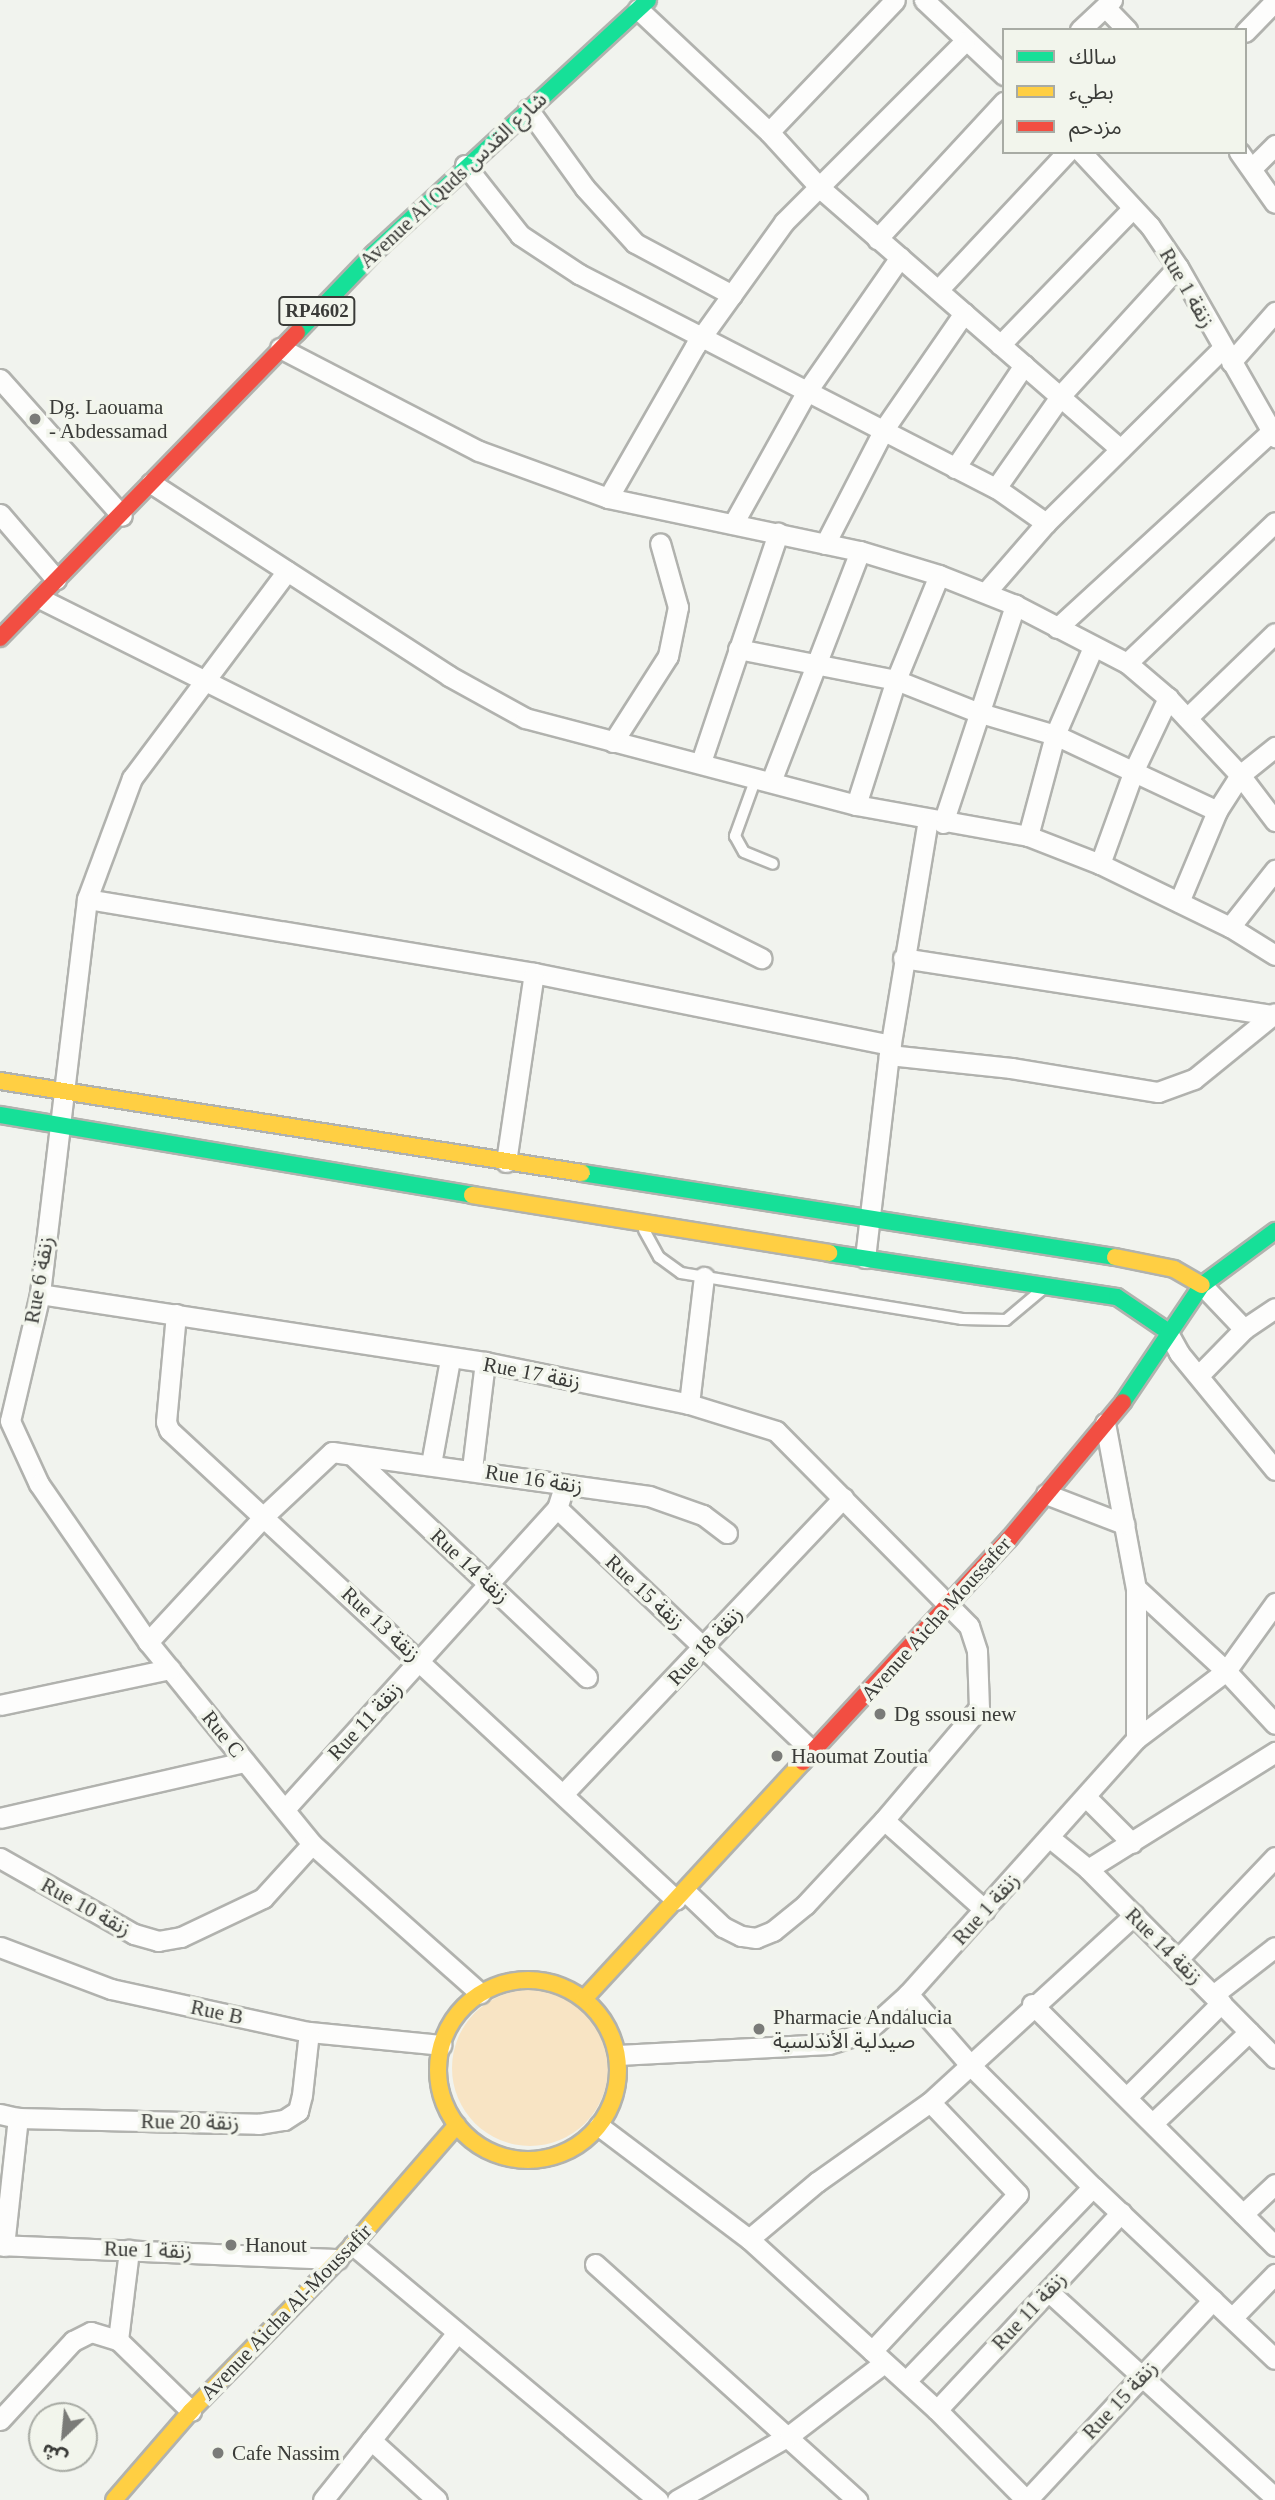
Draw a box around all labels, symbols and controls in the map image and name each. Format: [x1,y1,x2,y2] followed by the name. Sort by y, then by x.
[1002,28,1247,154] legend
[1069,45,1116,69] text: سالك
[1069,80,1114,104] text: بطيء
[354,86,552,274] street label: Avenue Al Quds شارع القدس
[1069,115,1122,139] text: مزدحم
[1154,244,1220,332] street label: Rue 1 زنقة
[277,296,357,326] road number: RP4602
[49,394,169,444] place label: Dg. Laouama - Abdessamad
[27,411,43,427] marker: Dg. Laouama - Abdessamad
[19,1234,59,1326] street label: Rue 6 زنقة
[481,1351,583,1395] street label: Rue 17 زنقة
[483,1459,585,1499] street label: Rue 16 زنقة
[425,1523,515,1609] street label: Rue 14 زنقة
[855,1531,1017,1707] street label: Avenue Aicha Moussafer
[600,1549,690,1635] street label: Rue 15 زنقة
[336,1581,426,1667] street label: Rue 13 زنقة
[662,1601,748,1691] street label: Rue 18 زنقة
[322,1677,408,1765] street label: Rue 11 زنقة
[894,1701,1017,1727] place label: Dg ssousi new
[197,1705,249,1763] street label: Rue C
[872,1706,888,1722] marker: Dg ssousi new
[791,1743,928,1769] place label: Haoumat Zoutia
[769,1748,785,1764] marker: Haoumat Zoutia
[947,1868,1025,1950] street label: Rue 1 زنقة
[37,1872,135,1942] street label: Rue 10 زنقة
[1120,1902,1208,1990] street label: Rue 14 زنقة
[188,1994,246,2030] street label: Rue B
[773,2004,953,2054] place label: Pharmacie Andalucia صيدلية الأندلسية
[751,2021,767,2037] marker: Pharmacie Andalucia صيدلية الأندلسية
[140,2109,240,2135] street label: Rue 20 زنقة
[194,2218,378,2406] street label: Avenue Aicha Al-Moussafir
[245,2232,307,2258] place label: Hanout
[104,2236,192,2264] street label: Rue 1 زنقة
[223,2237,239,2253] marker: Hanout
[986,2267,1072,2355] street label: Rue 11 زنقة
[1077,2355,1163,2445] street label: Rue 15 زنقة
[28,2402,98,2472] north arrow
[38,2439,71,2470] text: ش
[232,2440,340,2466] place label: Cafe Nassim
[210,2445,226,2461] marker: Cafe Nassim

